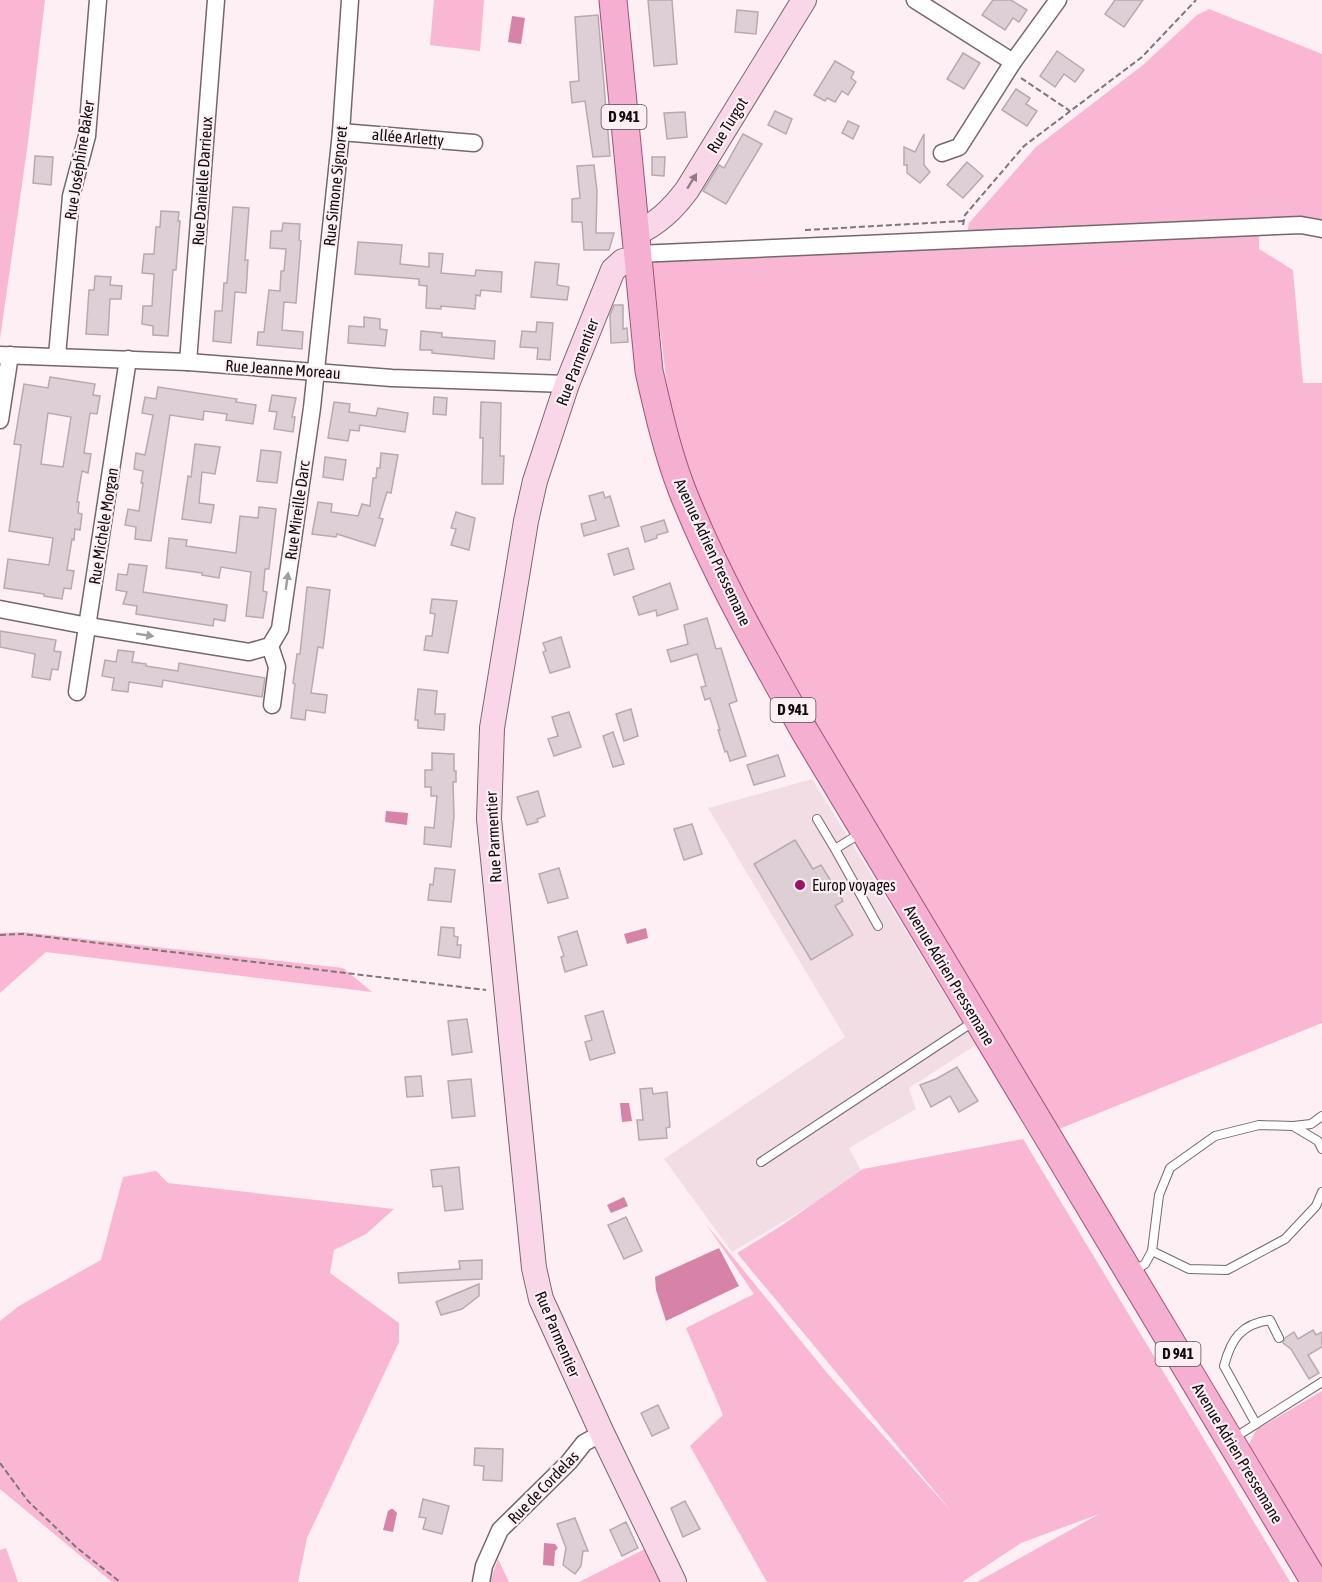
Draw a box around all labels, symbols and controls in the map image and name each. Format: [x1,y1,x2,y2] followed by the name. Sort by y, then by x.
[703,94,752,157] street label: Rue Turgot
[61,99,98,221] street label: Rue Joséphine Baker
[602,105,646,129] road number: D 941
[189,115,216,246] street label: Rue Danielle Darrieux
[320,125,351,247] street label: Rue Simone Signoret
[371,125,445,150] street label: allée Arletty
[686,173,697,189] one-way arrow
[552,316,602,408] street label: Rue Parmentier
[225,356,341,382] street label: Rue Jeanne Moreau
[281,459,313,561] street label: Rue Mireille Darc
[85,466,122,586] street label: Rue Michèle Morgan
[671,476,755,628] street label: Avenue Adrien Pressemane
[283,571,292,590] one-way arrow
[136,631,155,640] one-way arrow
[770,698,816,722] road number: D 941
[482,790,504,883] street label: Rue Parmentier
[812,876,896,895] place label: Europ voyages
[793,878,807,892] marker: Europ voyages
[901,902,999,1048] street label: Avenue Adrien Pressemane
[532,1288,584,1380] street label: Rue Parmentier
[1156,1342,1200,1366] road number: D 941
[1189,1380,1287,1526] street label: Avenue Adrien Pressemane
[504,1447,582,1527] street label: Rue de Cordelas

